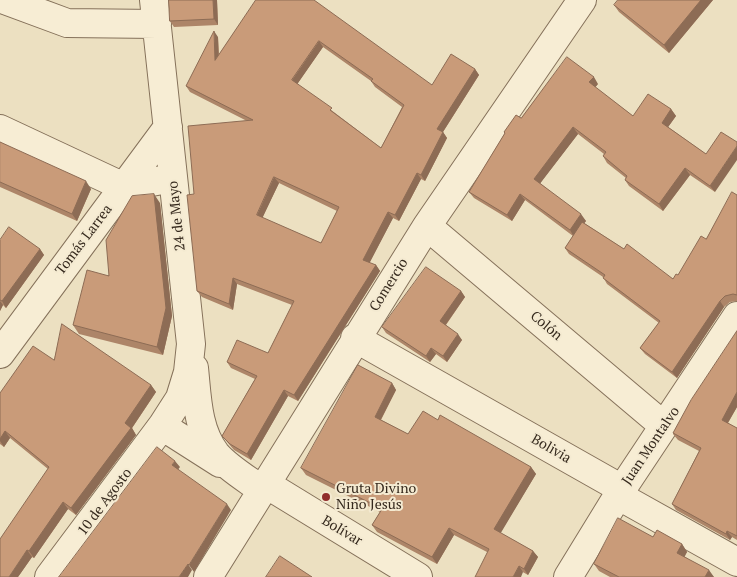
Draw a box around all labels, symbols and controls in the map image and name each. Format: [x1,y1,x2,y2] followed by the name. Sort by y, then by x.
[165,180,189,252] street label: 24 de Mayo
[52,201,116,279] street label: Tomás Larrea
[366,255,412,315] street label: Comercio
[527,308,565,344] street label: Colón
[619,404,683,488] street label: Juan Montalvo
[528,431,574,467] street label: Bolivia
[74,465,136,539] street label: 10 de Agosto
[336,481,416,514] place label: Gruta Divino Niño Jesús
[320,491,332,503] marker: Gruta Divino Niño Jesús
[319,512,365,550] street label: Bolívar

